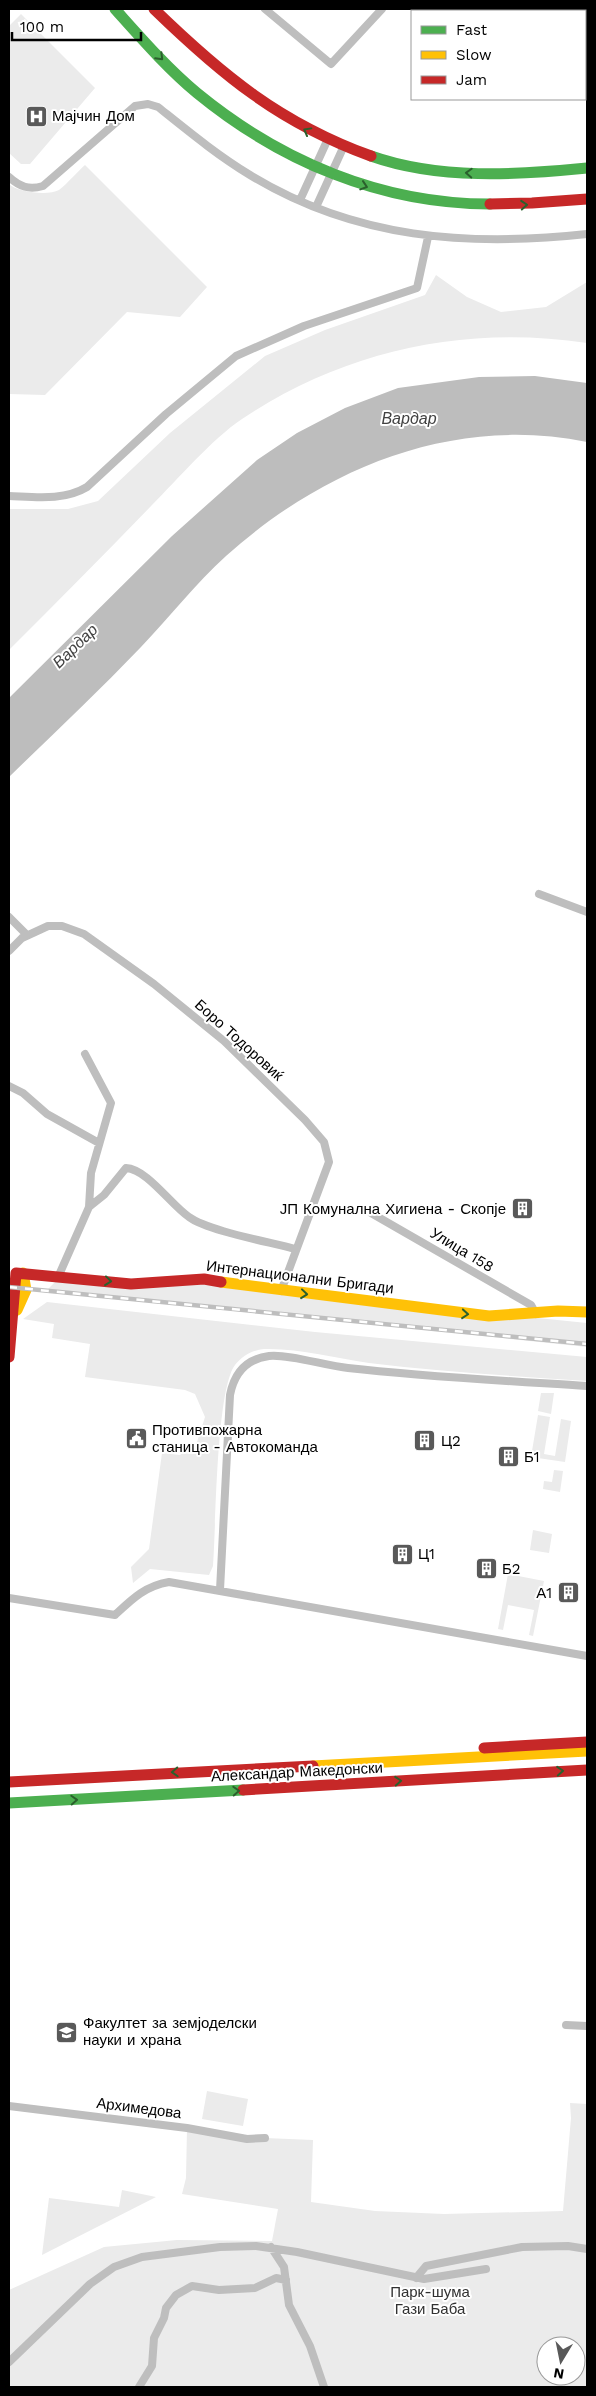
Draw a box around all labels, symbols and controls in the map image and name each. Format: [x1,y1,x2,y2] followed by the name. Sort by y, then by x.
[12,10,141,42] scale bar
[411,10,586,100] legend
[20,18,64,36] text: 100 m
[456,21,488,39] text: Fast
[456,46,492,64] text: Slow
[154,51,163,60] one-way arrow
[456,71,487,89] text: Jam
[24,104,48,128] hospital icon: Мајчин Дом
[52,107,135,125] place label: Мајчин Дом
[304,127,313,137] one-way arrow
[464,168,472,179] one-way arrow
[359,180,367,190] one-way arrow
[521,199,529,210] one-way arrow
[381,409,437,428] water label: Вардар
[49,620,101,672] water label: Вардар
[191,996,287,1085] street label: Боро Тодоровиќ
[510,1197,534,1221] building icon: ЈП Комунална Хигиена - Скопје
[280,1200,506,1218] place label: ЈП Комунална Хигиена - Скопје
[427,1224,497,1276] street label: Улица 158
[205,1257,395,1297] street label: Интернационални Бригади
[104,1275,112,1286] one-way arrow
[300,1288,308,1299] one-way arrow
[461,1308,469,1319] one-way arrow
[152,1421,318,1456] place label: Противпожарна станица - Автокоманда
[124,1427,148,1451] public building icon: Противпожарна станица - Автокоманда
[413,1429,437,1453] building icon: Ц2
[441,1432,461,1450] place label: Ц2
[496,1445,520,1469] building icon: Б1
[524,1448,540,1466] place label: Б1
[390,1542,414,1566] building icon: Ц1
[418,1545,435,1563] place label: Ц1
[474,1557,498,1581] building icon: Б2
[502,1560,521,1578] place label: Б2
[556,1581,580,1605] building icon: А1
[536,1584,552,1602] place label: А1
[211,1759,383,1785] street label: Александар Македонски
[171,1766,179,1777] one-way arrow
[557,1766,565,1777] one-way arrow
[394,1776,402,1787] one-way arrow
[232,1786,240,1797] one-way arrow
[70,1794,78,1805] one-way arrow
[83,2014,257,2049] place label: Факултет за земјоделски науки и храна
[55,2020,79,2044] school or university icon: Факултет за земјоделски науки и храна
[95,2094,183,2122] street label: Архимедова
[390,2283,471,2318] park label: Парк-шума Гази Баба
[536,2336,586,2386] north arrow
[552,2365,565,2383] text: N

